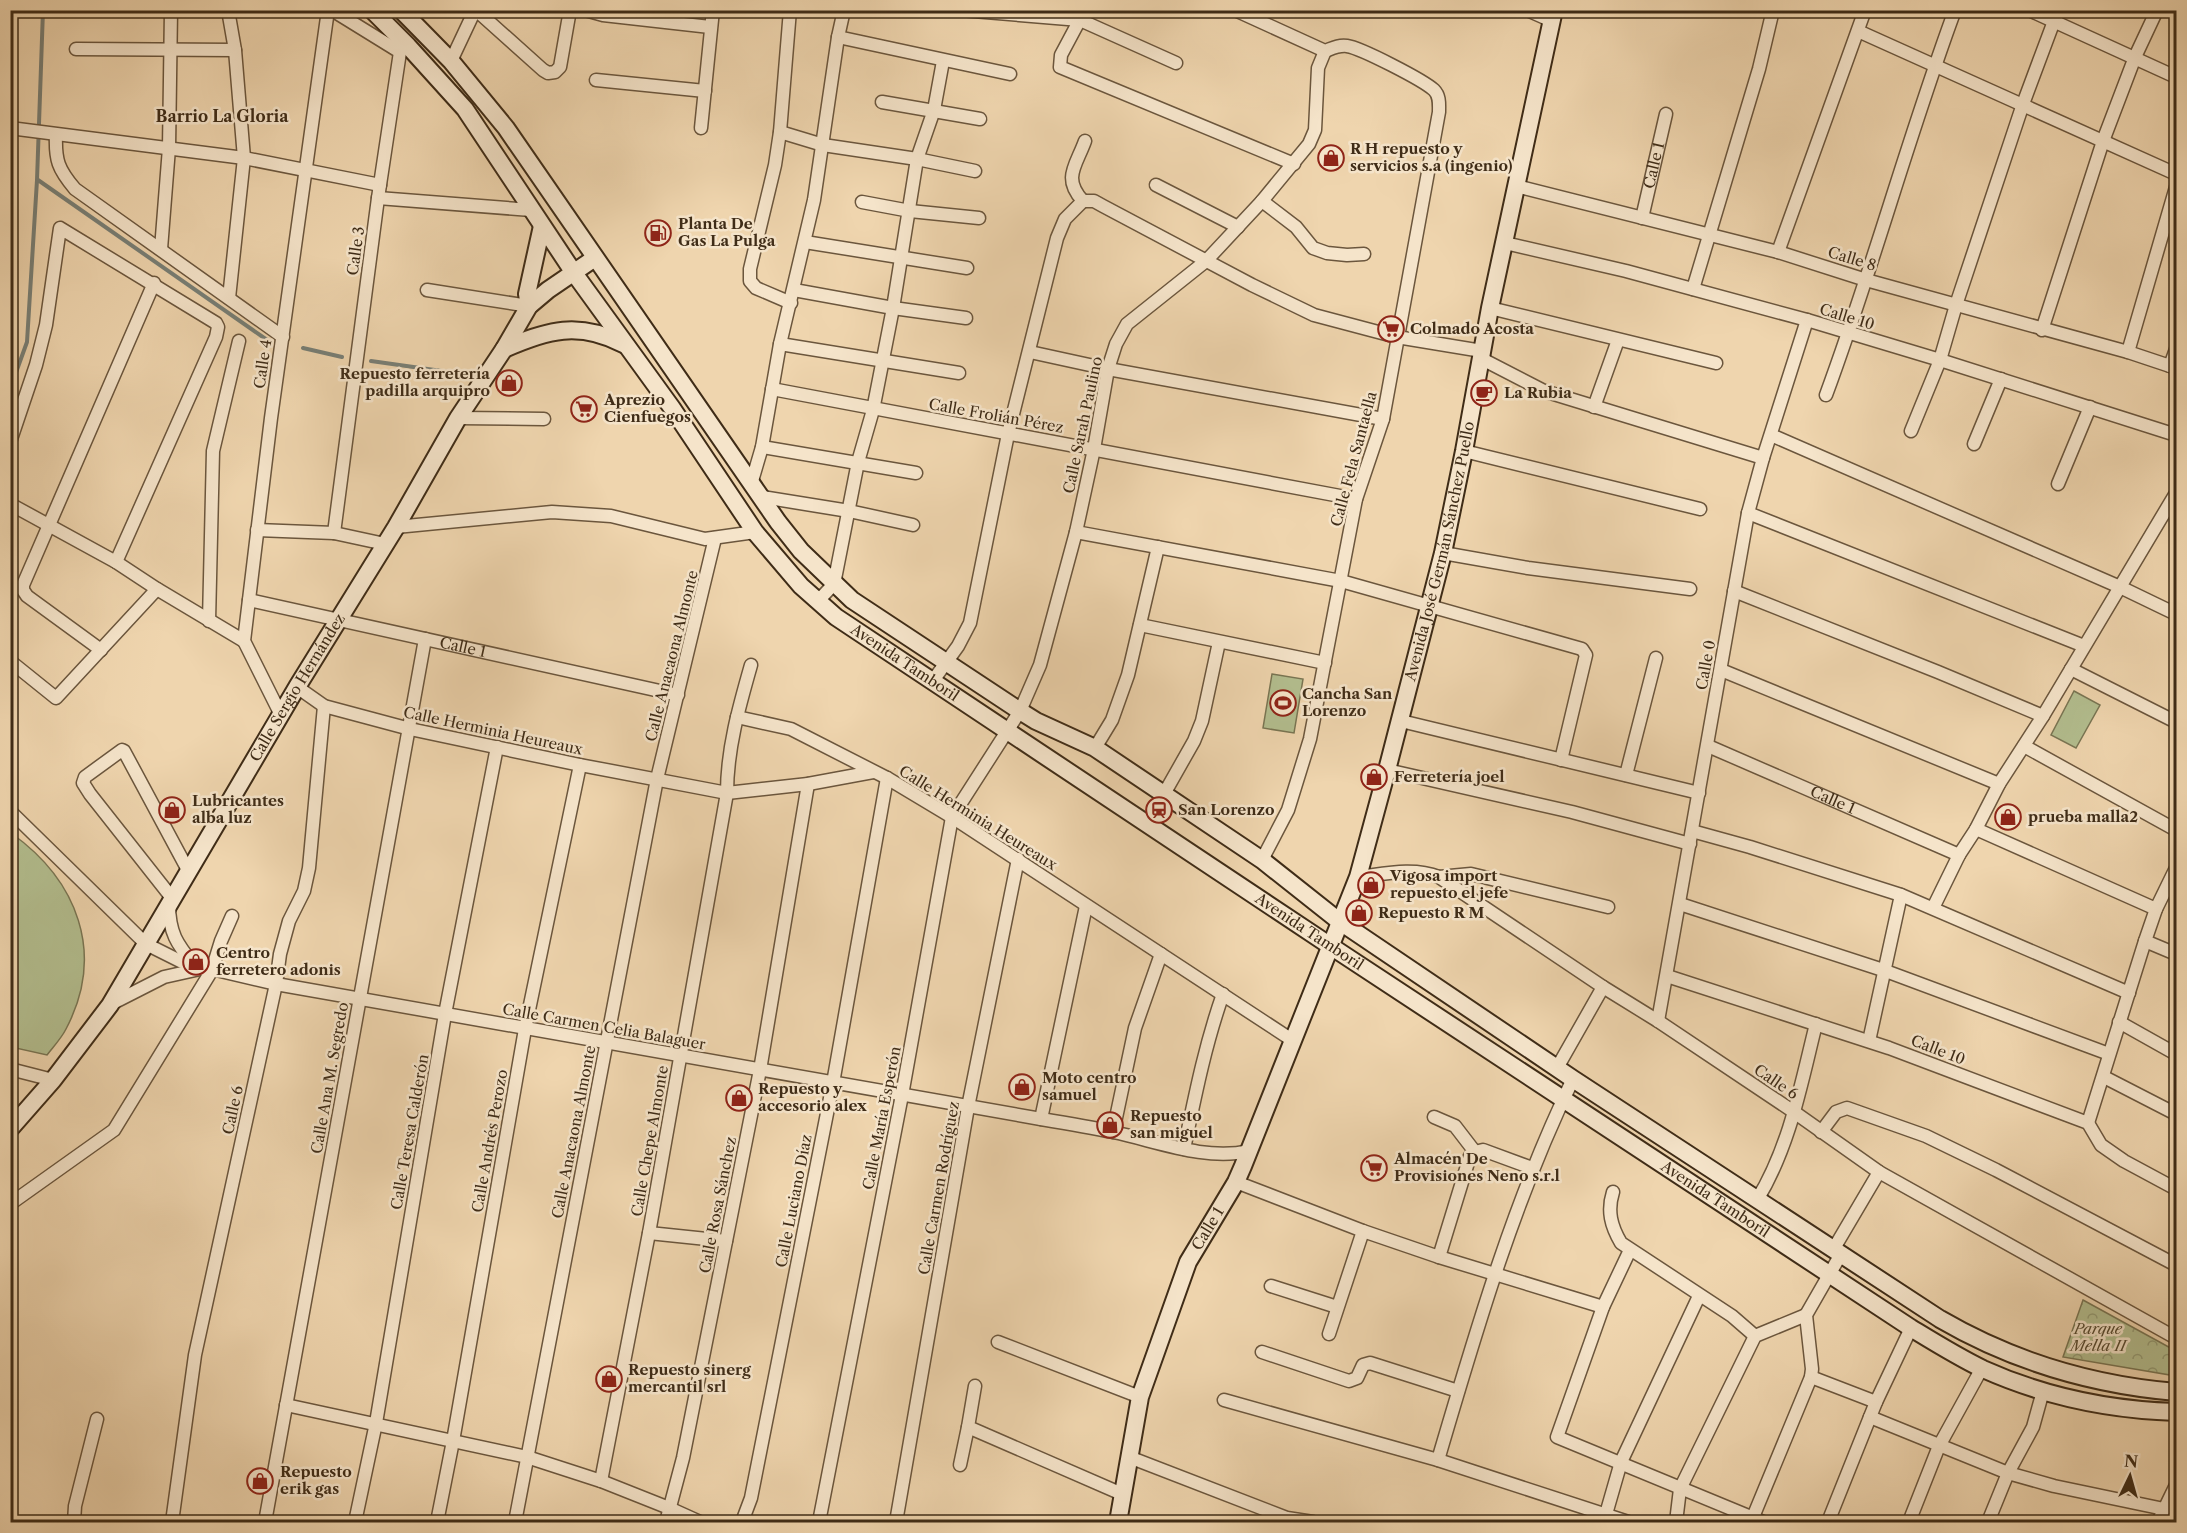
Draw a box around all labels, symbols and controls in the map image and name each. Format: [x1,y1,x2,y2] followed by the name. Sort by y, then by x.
[156,106,289,126] district label: Barrio La Gloria
[1350,139,1513,175] place label: R H repuesto y servicios s.a (ingenio)
[1639,139,1668,190] street label: Calle 1
[1316,143,1346,173] shop icon: R H repuesto y servicios s.a (ingenio)
[678,214,776,250] place label: Planta De Gas La Pulga
[643,218,673,248] fuel station icon: Planta De Gas La Pulga
[343,225,368,277] street label: Calle 3
[1826,242,1879,275] street label: Calle 8
[1817,299,1877,334] street label: Calle 10
[1376,314,1406,344] supermarket icon: Colmado Acosta
[1410,319,1534,338] place label: Colmado Acosta
[250,338,275,390] street label: Calle 4
[1059,355,1106,495] street label: Calle Sarah Paulino
[340,364,490,400] place label: Repuesto ferretería padilla arquipro
[494,368,524,398] shop icon: Repuesto ferretería padilla arquipro
[1469,378,1499,408] cafe icon: La Rubia
[1504,383,1572,402] place label: La Rubia
[1326,389,1381,529] street label: Calle Fela Santaella
[603,390,691,426] place label: Aprezio Cienfuegos
[569,394,599,424] supermarket icon: Aprezio Cienfuegos
[927,394,1065,437] street label: Calle Frolián Pérez
[1400,420,1478,684] street label: Avenida José Germán Sánchez Puello
[641,568,702,744] street label: Calle Anacaona Almonte
[245,610,349,765] street label: Calle Sergio Hernández
[846,619,963,705] street label: Avenida Tamboril
[438,632,489,661] street label: Calle 1
[1692,638,1719,691] street label: Calle 0
[1302,684,1393,720] place label: Cancha San Lorenzo
[1268,688,1298,718] sports icon: Cancha San Lorenzo
[402,702,585,759] street label: Calle Herminia Heureaux
[896,761,1061,874] street label: Calle Herminia Heureaux
[1359,762,1389,792] shop icon: Ferretería joel
[1394,767,1505,786] place label: Ferretería joel
[1808,782,1859,818] street label: Calle 1
[192,791,284,827] place label: Lubricantes alba luz
[157,795,187,825] shop icon: Lubricantes alba luz
[1144,795,1174,825] station icon: San Lorenzo
[1178,800,1275,819] place label: San Lorenzo
[1993,802,2023,832] shop icon: prueba malla2
[2028,807,2138,826] place label: prueba malla2
[1389,866,1508,902] place label: Vigosa import repuesto el jefe
[1356,870,1386,900] shop icon: Vigosa import repuesto el jefe
[1251,888,1368,974] street label: Avenida Tamboril
[1344,898,1374,928] shop icon: Repuesto R M
[1378,903,1484,922] place label: Repuesto R M
[216,943,341,979] place label: Centro ferretero adonis
[181,947,211,977] shop icon: Centro ferretero adonis
[501,999,708,1054] street label: Calle Carmen Celia Balaguer
[307,1001,352,1155] street label: Calle Ana M. Segredo
[1908,1031,1968,1069] street label: Calle 10
[547,1044,600,1220] street label: Calle Anacaona Almonte
[858,1044,905,1191] street label: Calle María Esperón
[386,1052,433,1211] street label: Calle Teresa Calderón
[1750,1060,1802,1103] street label: Calle 6
[627,1064,672,1218] street label: Calle Chepe Almonte
[468,1068,511,1214] street label: Calle Andrés Perozo
[1042,1068,1137,1104] place label: Moto centro samuel
[1007,1072,1037,1102] shop icon: Moto centro samuel
[758,1079,867,1115] place label: Repuesto y accesorio alex
[218,1083,247,1136] street label: Calle 6
[724,1083,754,1113] shop icon: Repuesto y accesorio alex
[914,1099,963,1276] street label: Calle Carmen Rodríguez
[1130,1106,1213,1142] place label: Repuesto san miguel
[1095,1110,1125,1140] shop icon: Repuesto san miguel
[771,1133,816,1269] street label: Calle Luciano Díaz
[695,1135,740,1275] street label: Calle Rosa Sánchez
[1393,1149,1560,1185] place label: Almacén De Provisiones Neno s.r.l
[1359,1153,1389,1183] supermarket icon: Almacén De Provisiones Neno s.r.l
[1657,1156,1774,1242] street label: Avenida Tamboril
[1187,1203,1228,1254] street label: Calle 1
[2068,1319,2129,1355] park label: Parque Mella II
[628,1360,751,1396] place label: Repuesto sinerg mercantil srl
[594,1364,624,1394] shop icon: Repuesto sinerg mercantil srl
[2100,1446,2160,1506] north arrow
[2124,1450,2139,1472] text: N
[280,1462,352,1498] place label: Repuesto erik gas
[245,1466,275,1496] shop icon: Repuesto erik gas

